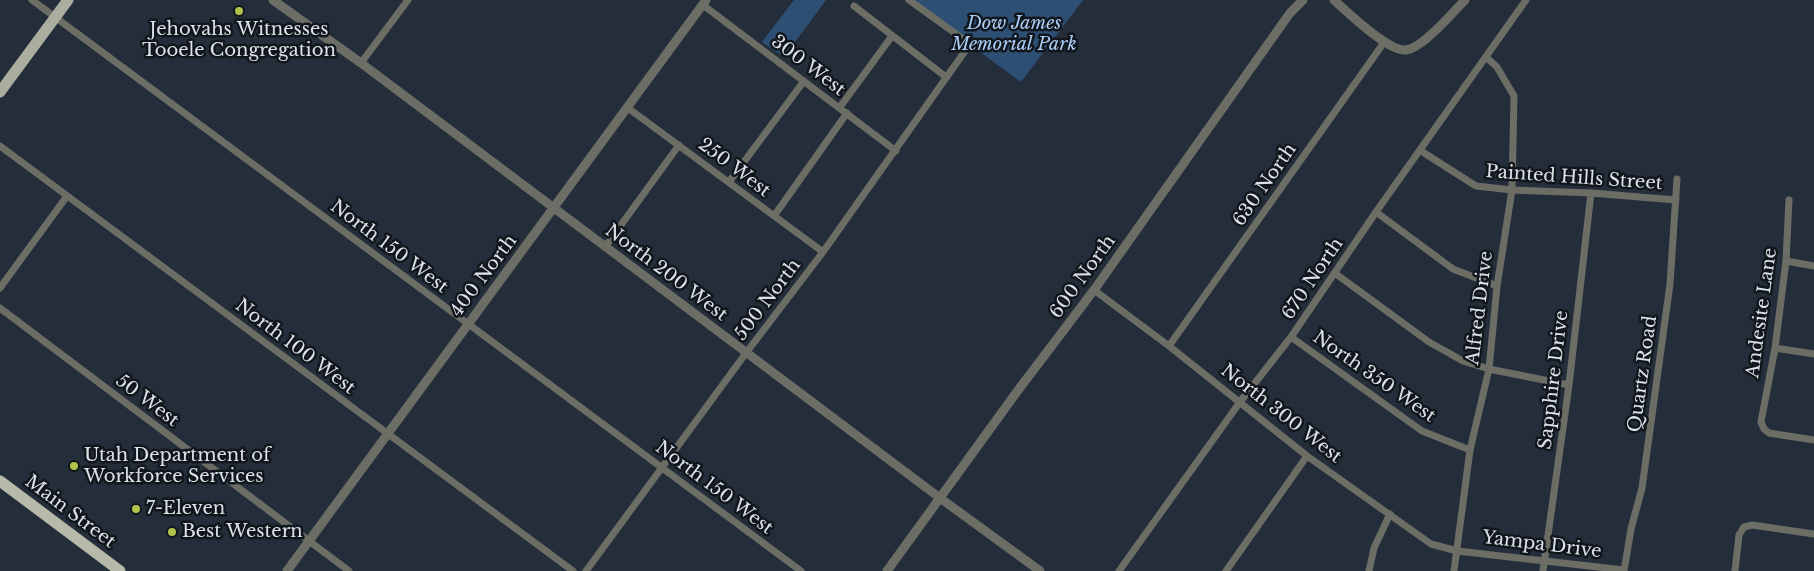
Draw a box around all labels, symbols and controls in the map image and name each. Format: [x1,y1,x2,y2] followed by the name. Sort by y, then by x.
[233,5,245,17] marker: Jehovahs Witnesses Tooele Congregation
[951,13,1077,56] park label: Dow James Memorial Park
[142,19,336,62] place label: Jehovahs Witnesses Tooele Congregation
[767,31,849,101] street label: 300 West
[694,134,774,202] street label: 250 West
[1229,140,1301,230] street label: 630 North
[1485,161,1663,195] street label: Painted Hills Street
[326,196,452,298] street label: North 150 West
[601,220,731,326] street label: North 200 West
[446,231,522,321] street label: 400 North
[1046,231,1120,323] street label: 600 North
[1278,234,1348,324] street label: 670 North
[1742,247,1782,379] street label: Andesite Lane
[1462,250,1498,366] street label: Alfred Drive
[730,255,806,345] street label: 500 North
[231,295,359,399] street label: North 100 West
[1535,309,1573,451] street label: Sapphire Drive
[1624,314,1662,434] street label: Quartz Road
[1309,327,1439,427] street label: North 350 West
[1216,360,1346,468] street label: North 300 West
[111,370,183,432] street label: 50 West
[651,437,777,539] street label: North 150 West
[84,445,270,488] place label: Utah Department of Workforce Services
[68,460,80,472] marker: Utah Department of Workforce Services
[21,471,119,553] street label: Main Street
[146,498,225,520] place label: 7-Eleven
[130,503,142,515] marker: 7-Eleven
[182,521,303,543] place label: Best Western
[166,526,178,538] marker: Best Western
[1481,527,1603,563] street label: Yampa Drive

